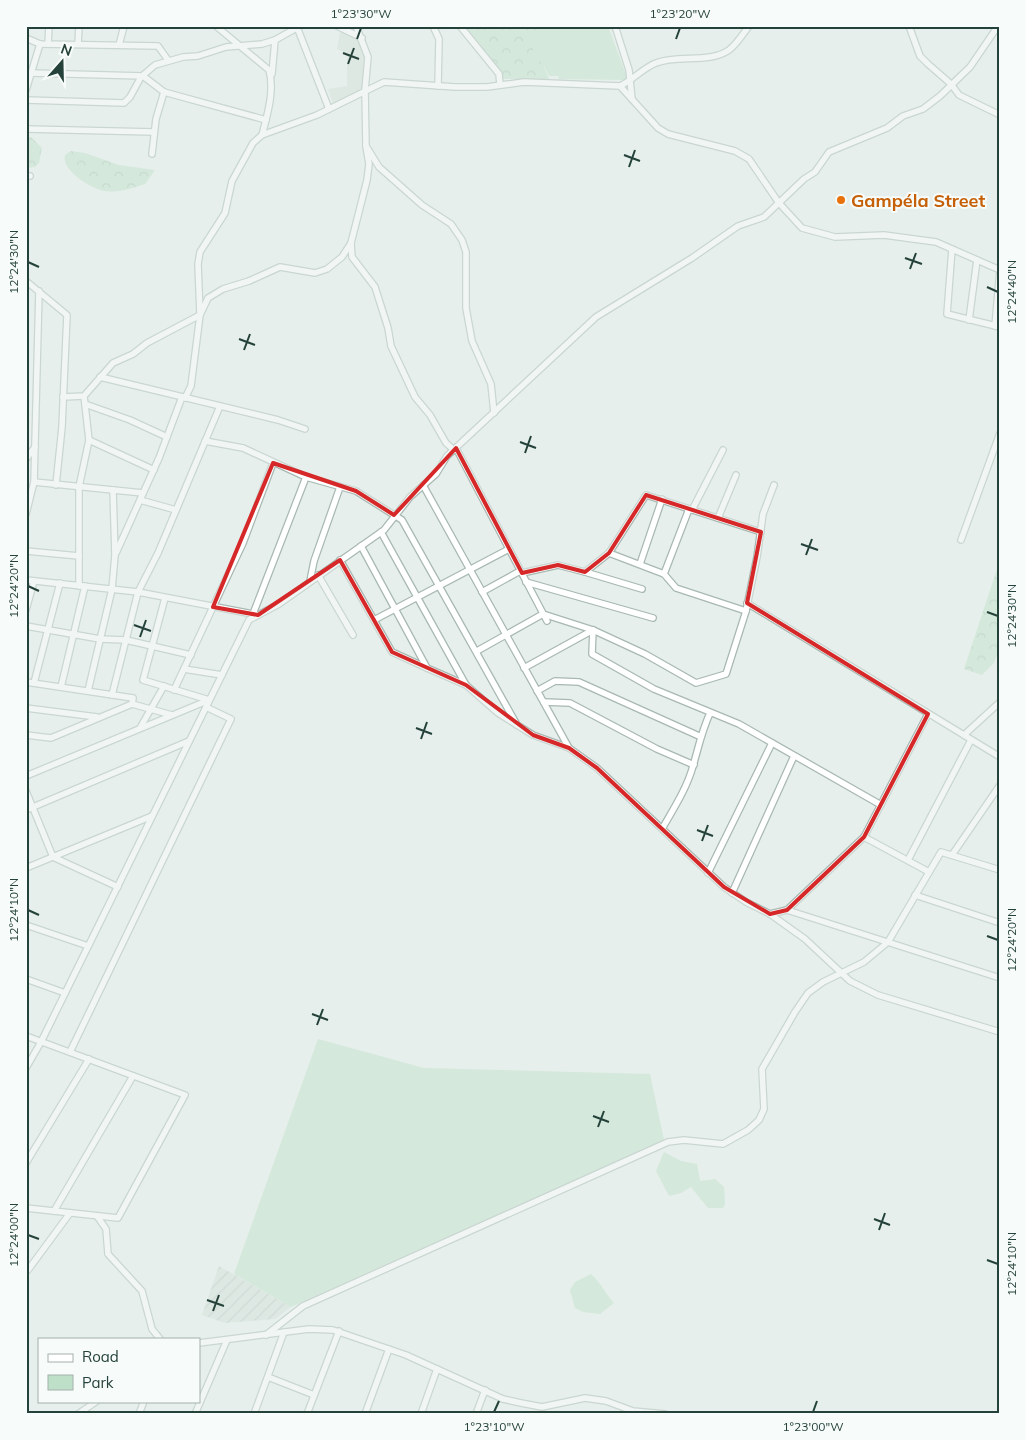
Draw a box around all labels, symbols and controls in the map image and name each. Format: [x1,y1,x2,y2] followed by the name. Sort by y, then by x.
[330,6,392,21] text: 1°23'30"W
[649,6,711,21] text: 1°23'20"W
[38,38,88,88] north arrow
[58,40,74,60] text: N
[851,189,985,212] place label: Gampéla Street
[835,194,847,206] marker: Gampéla Street
[6,230,21,294] text: 12°24'30"N
[1004,260,1019,324] text: 12°24'40"N
[6,554,21,618] text: 12°24'20"N
[1004,584,1019,648] text: 12°24'30"N
[6,878,21,942] text: 12°24'10"N
[1004,908,1019,972] text: 12°24'20"N
[6,1203,21,1267] text: 12°24'00"N
[1004,1232,1019,1296] text: 12°24'10"N
[38,1338,200,1402] legend
[82,1347,119,1366] text: Road
[82,1373,114,1392] text: Park
[463,1419,525,1434] text: 1°23'10"W
[782,1419,844,1434] text: 1°23'00"W

